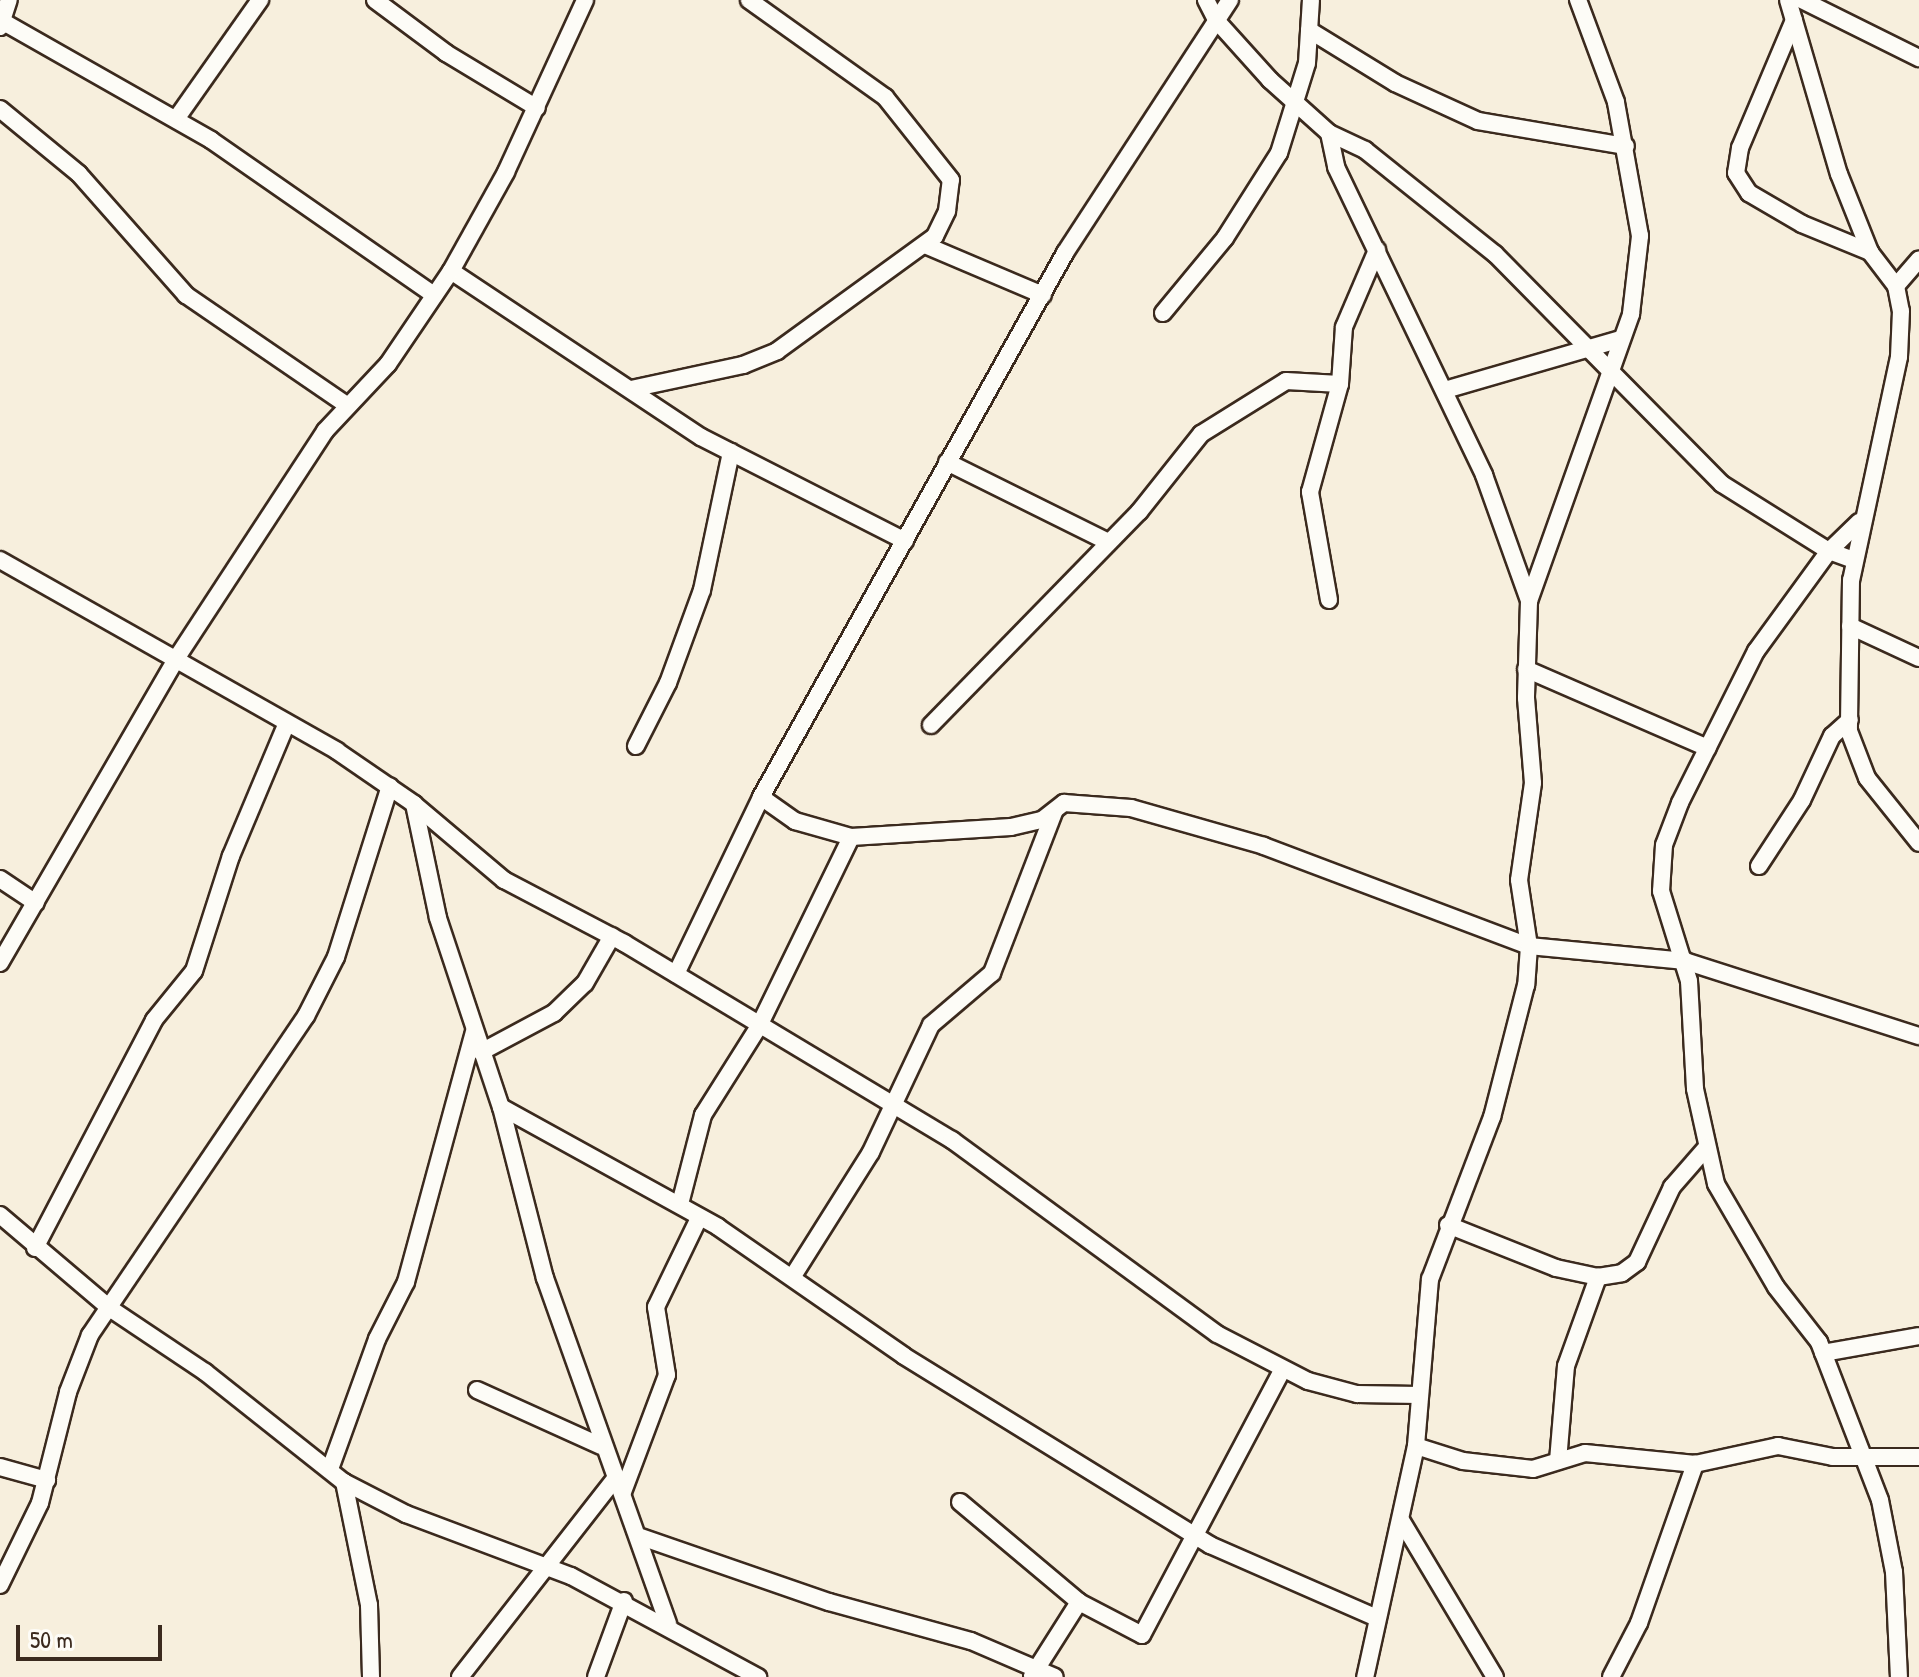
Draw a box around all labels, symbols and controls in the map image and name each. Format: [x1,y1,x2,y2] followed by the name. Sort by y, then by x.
[20,1609,166,1659] scale bar
[30,1623,73,1655] text: 50 m

